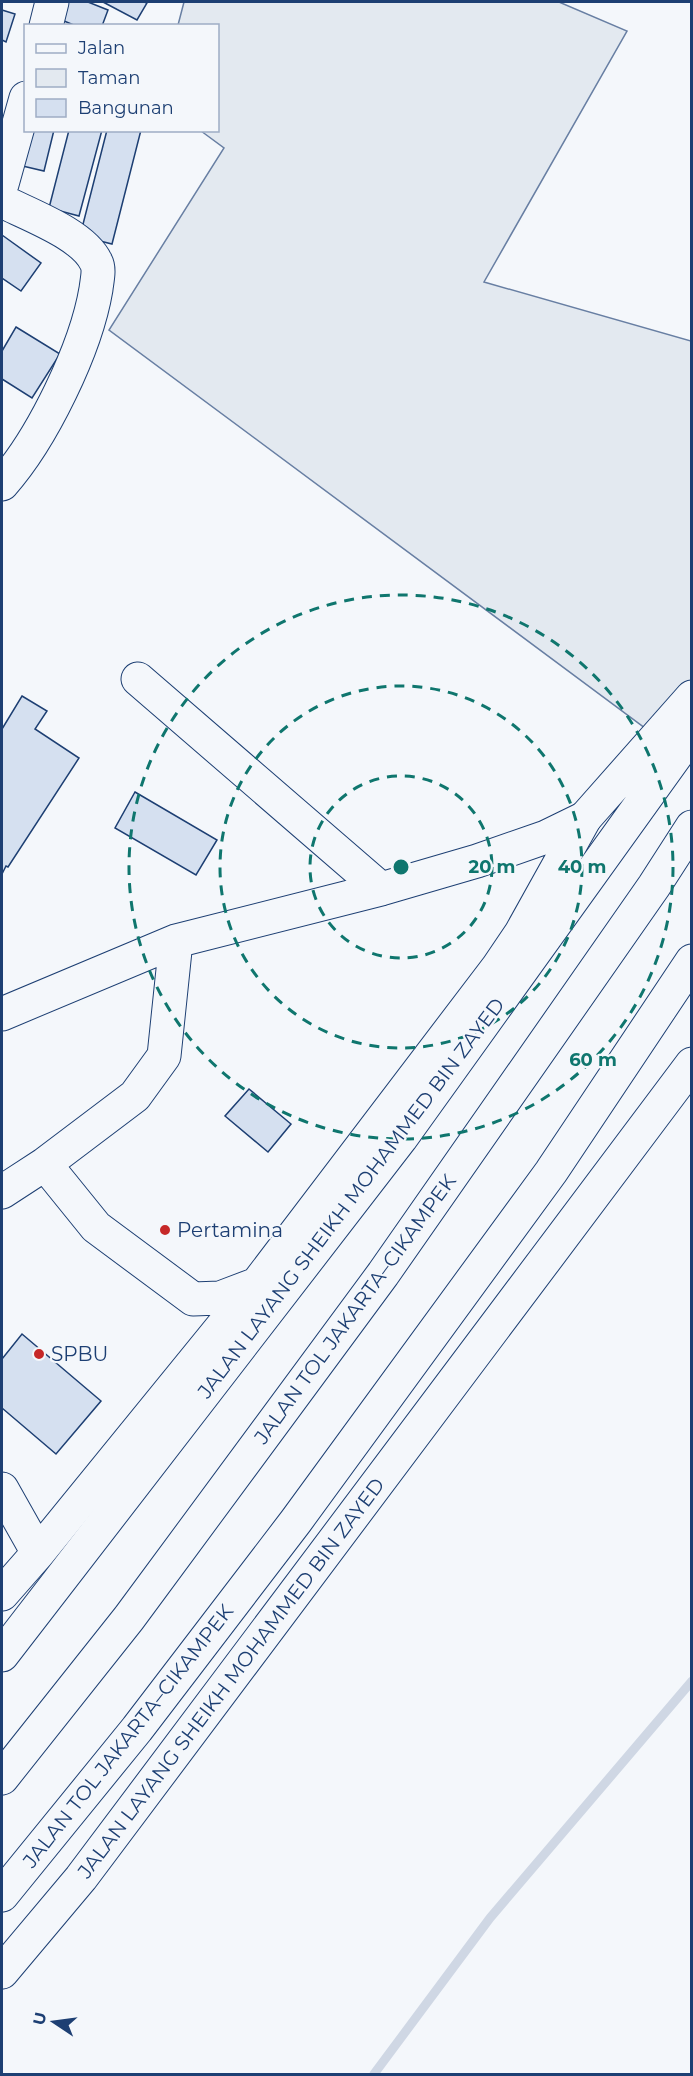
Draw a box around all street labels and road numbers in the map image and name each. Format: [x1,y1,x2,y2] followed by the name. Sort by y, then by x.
[192,993,509,1404] street label: JALAN LAYANG SHEIKH MOHAMMED BIN ZAYED
[249,1169,461,1449] street label: JALAN TOL JAKARTA–CIKAMPEK
[72,1473,389,1884] street label: JALAN LAYANG SHEIKH MOHAMMED BIN ZAYED
[17,1599,239,1873] street label: JALAN TOL JAKARTA–CIKAMPEK

